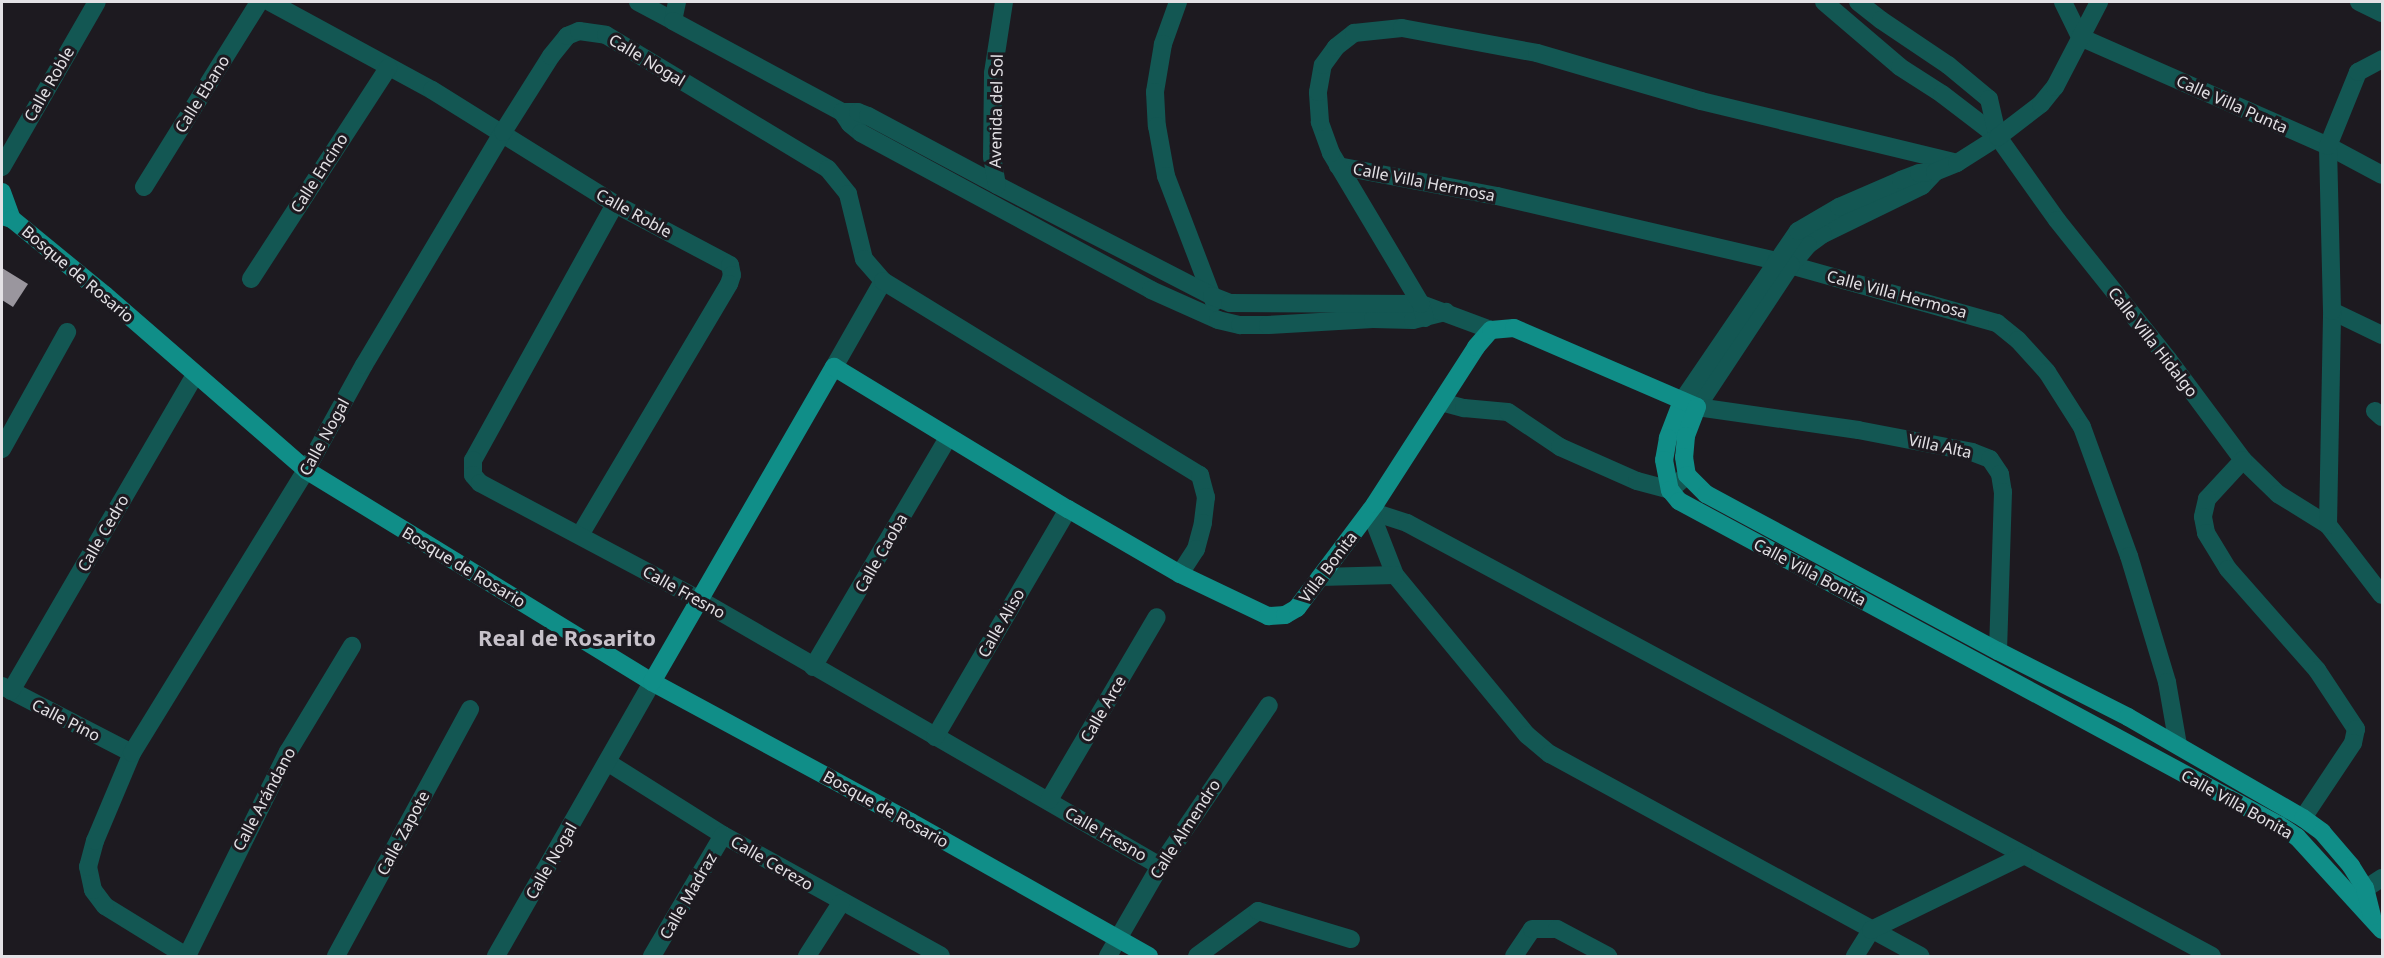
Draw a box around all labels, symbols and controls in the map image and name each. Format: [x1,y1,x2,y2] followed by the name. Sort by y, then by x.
[605,30,689,90] street label: Calle Nogal
[20,43,78,125] street label: Calle Roble
[171,52,233,136] street label: Calle Ebano
[985,54,1007,168] street label: Avenida del Sol
[2173,71,2291,137] street label: Calle Villa Punta
[286,130,352,216] street label: Calle Encino
[1351,159,1497,205] street label: Calle Villa Hermosa
[593,184,675,242] street label: Calle Roble
[18,222,138,326] street label: Bosque de Rosario
[1825,266,1969,322] street label: Calle Villa Hermosa
[2104,283,2202,401] street label: Calle Villa Hidalgo
[295,395,353,479] street label: Calle Nogal
[1907,430,1973,462] street label: Villa Alta
[73,491,133,575] street label: Calle Cedro
[851,510,911,596] street label: Calle Caoba
[399,523,529,611] street label: Bosque de Rosario
[1295,528,1361,606] street label: Villa Bonita
[1751,534,1869,610] street label: Calle Villa Bonita
[639,561,729,623] street label: Calle Fresno
[974,585,1028,661] street label: Calle Aliso
[478,625,656,651] district label: Real de Rosarito
[1076,672,1130,746] street label: Calle Arce
[29,695,103,745] street label: Calle Pino
[229,744,299,854] street label: Calle Arándano
[2178,765,2296,843] street label: Calle Villa Bonita
[820,767,952,851] street label: Bosque de Rosario
[1146,776,1224,882] street label: Calle Almendro
[373,787,433,879] street label: Calle Zapote
[1062,803,1150,865] street label: Calle Fresno
[521,819,581,903] street label: Calle Nogal
[727,832,817,894] street label: Calle Cerezo
[656,849,720,943] street label: Calle Madraz

